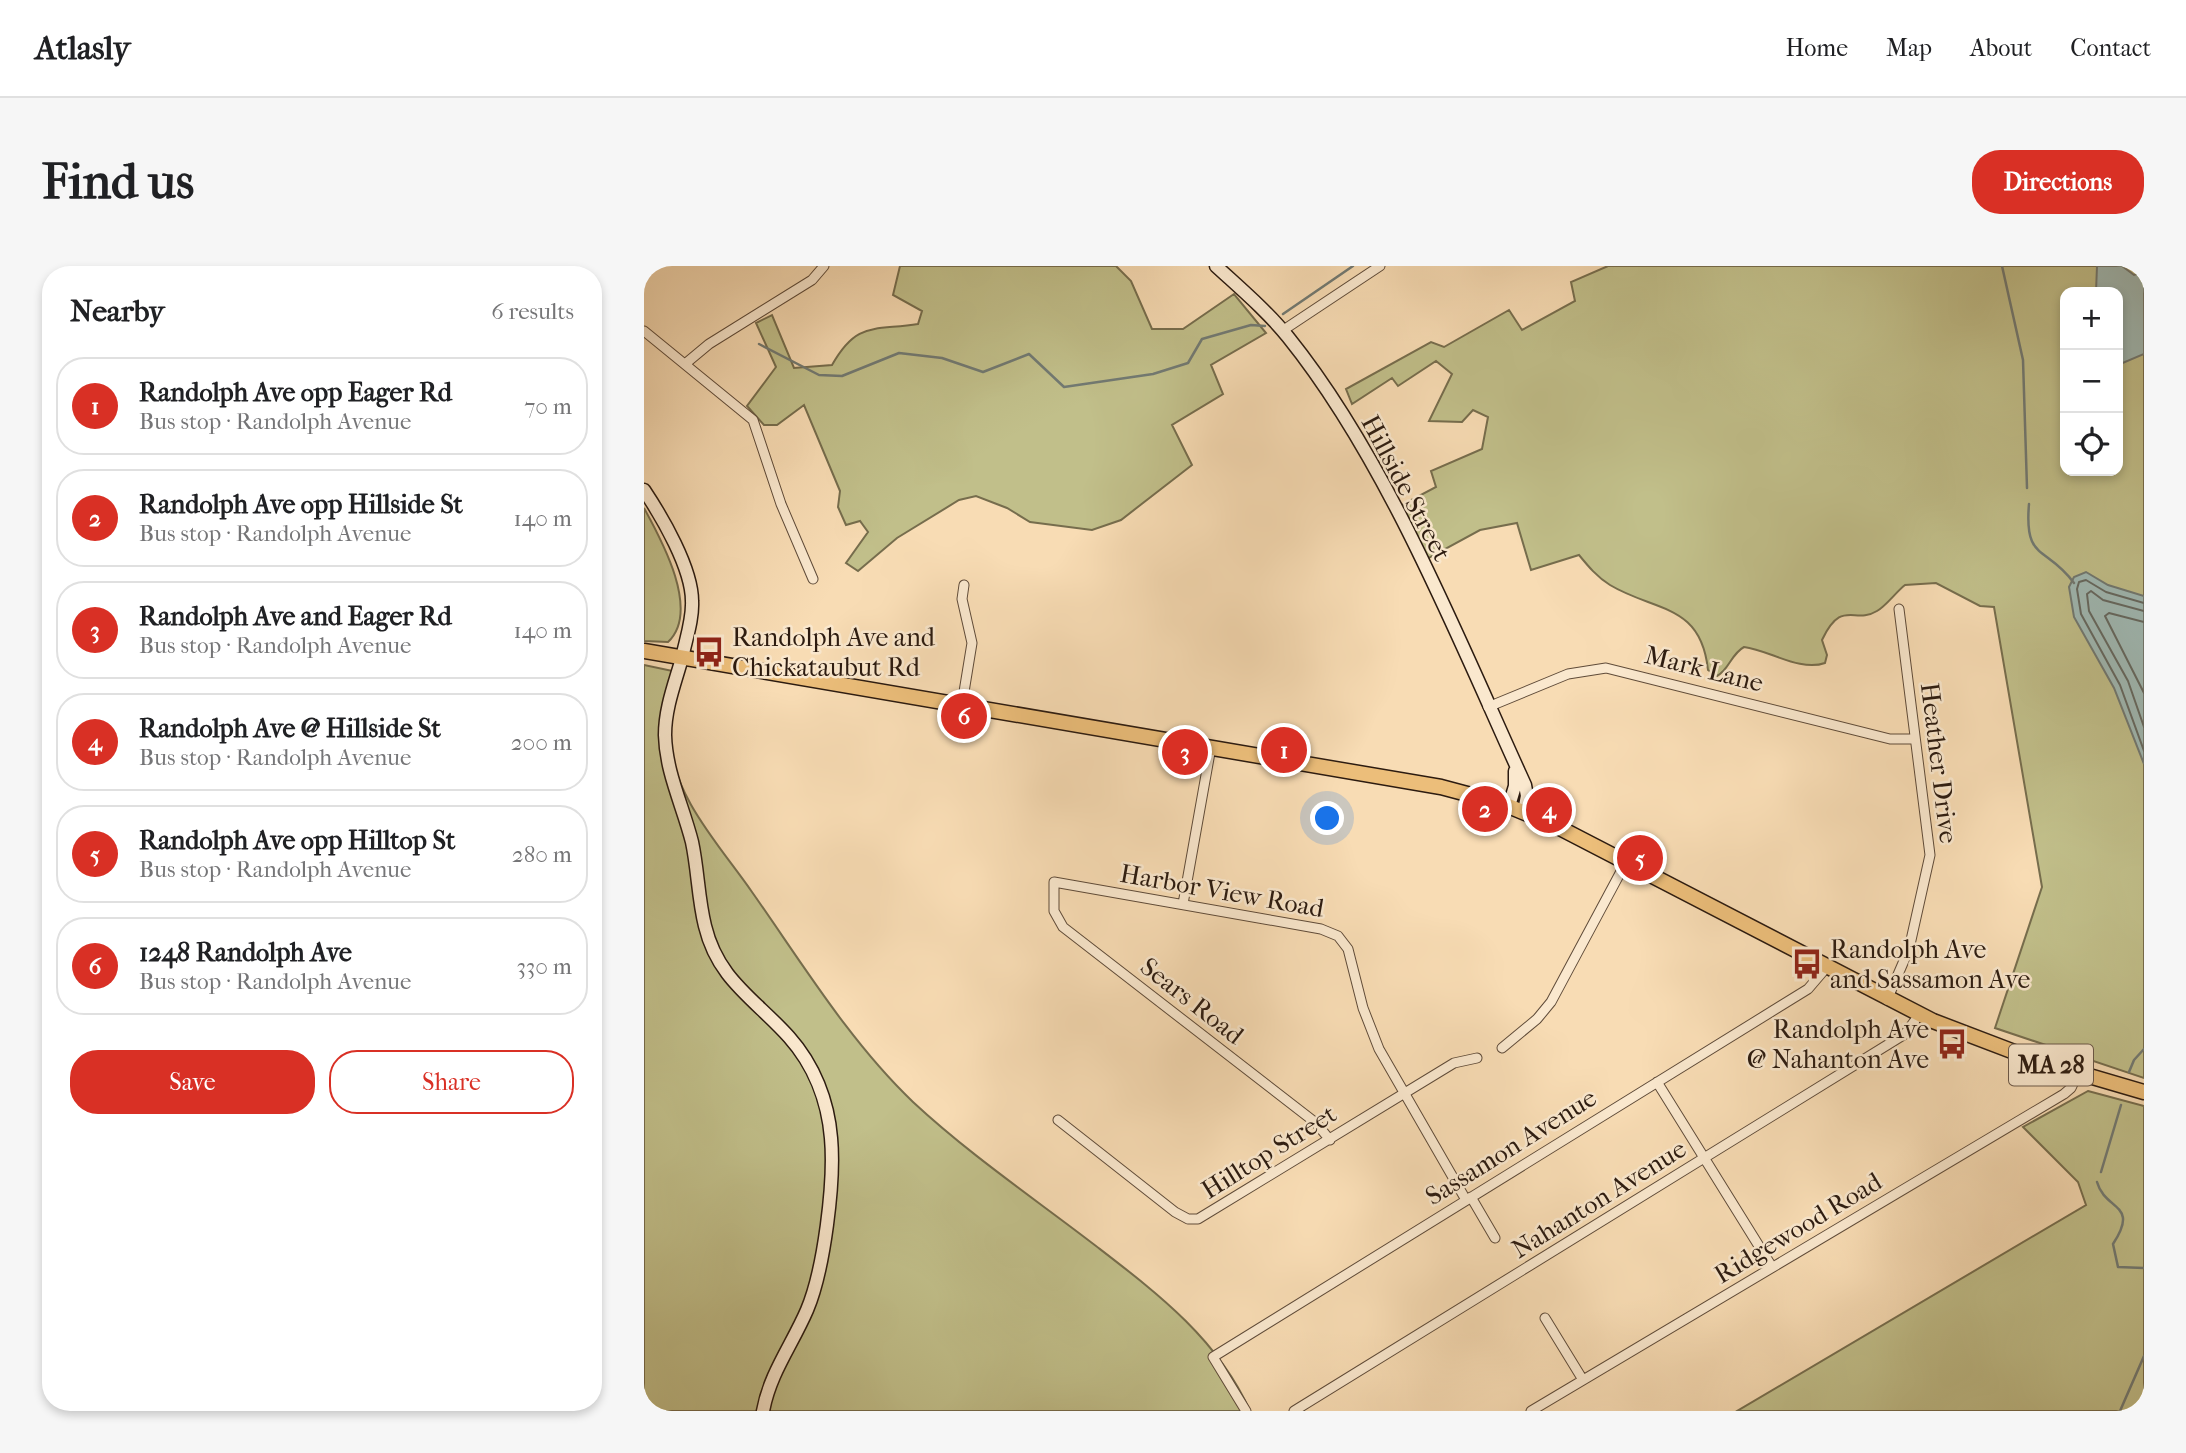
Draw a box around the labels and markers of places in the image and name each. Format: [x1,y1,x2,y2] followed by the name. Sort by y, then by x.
[732,622,936,683] place label: Randolph Ave and Chickataubut Rd
[692,635,726,669] bus stop icon: Randolph Ave and Chickataubut Rd
[941,690,987,742] pin: 6
[1261,724,1307,776] pin: 1
[1162,726,1208,778] pin: 3
[1462,783,1508,835] pin: 2
[1526,784,1572,836] pin: 4
[1617,832,1663,884] pin: 5
[1830,934,2030,995] place label: Randolph Ave and Sassamon Ave
[1790,947,1824,981] bus stop icon: Randolph Ave and Sassamon Ave
[1747,1014,1929,1075] place label: Randolph Ave @ Nahanton Ave
[1935,1027,1969,1061] bus stop icon: Randolph Ave @ Nahanton Ave

